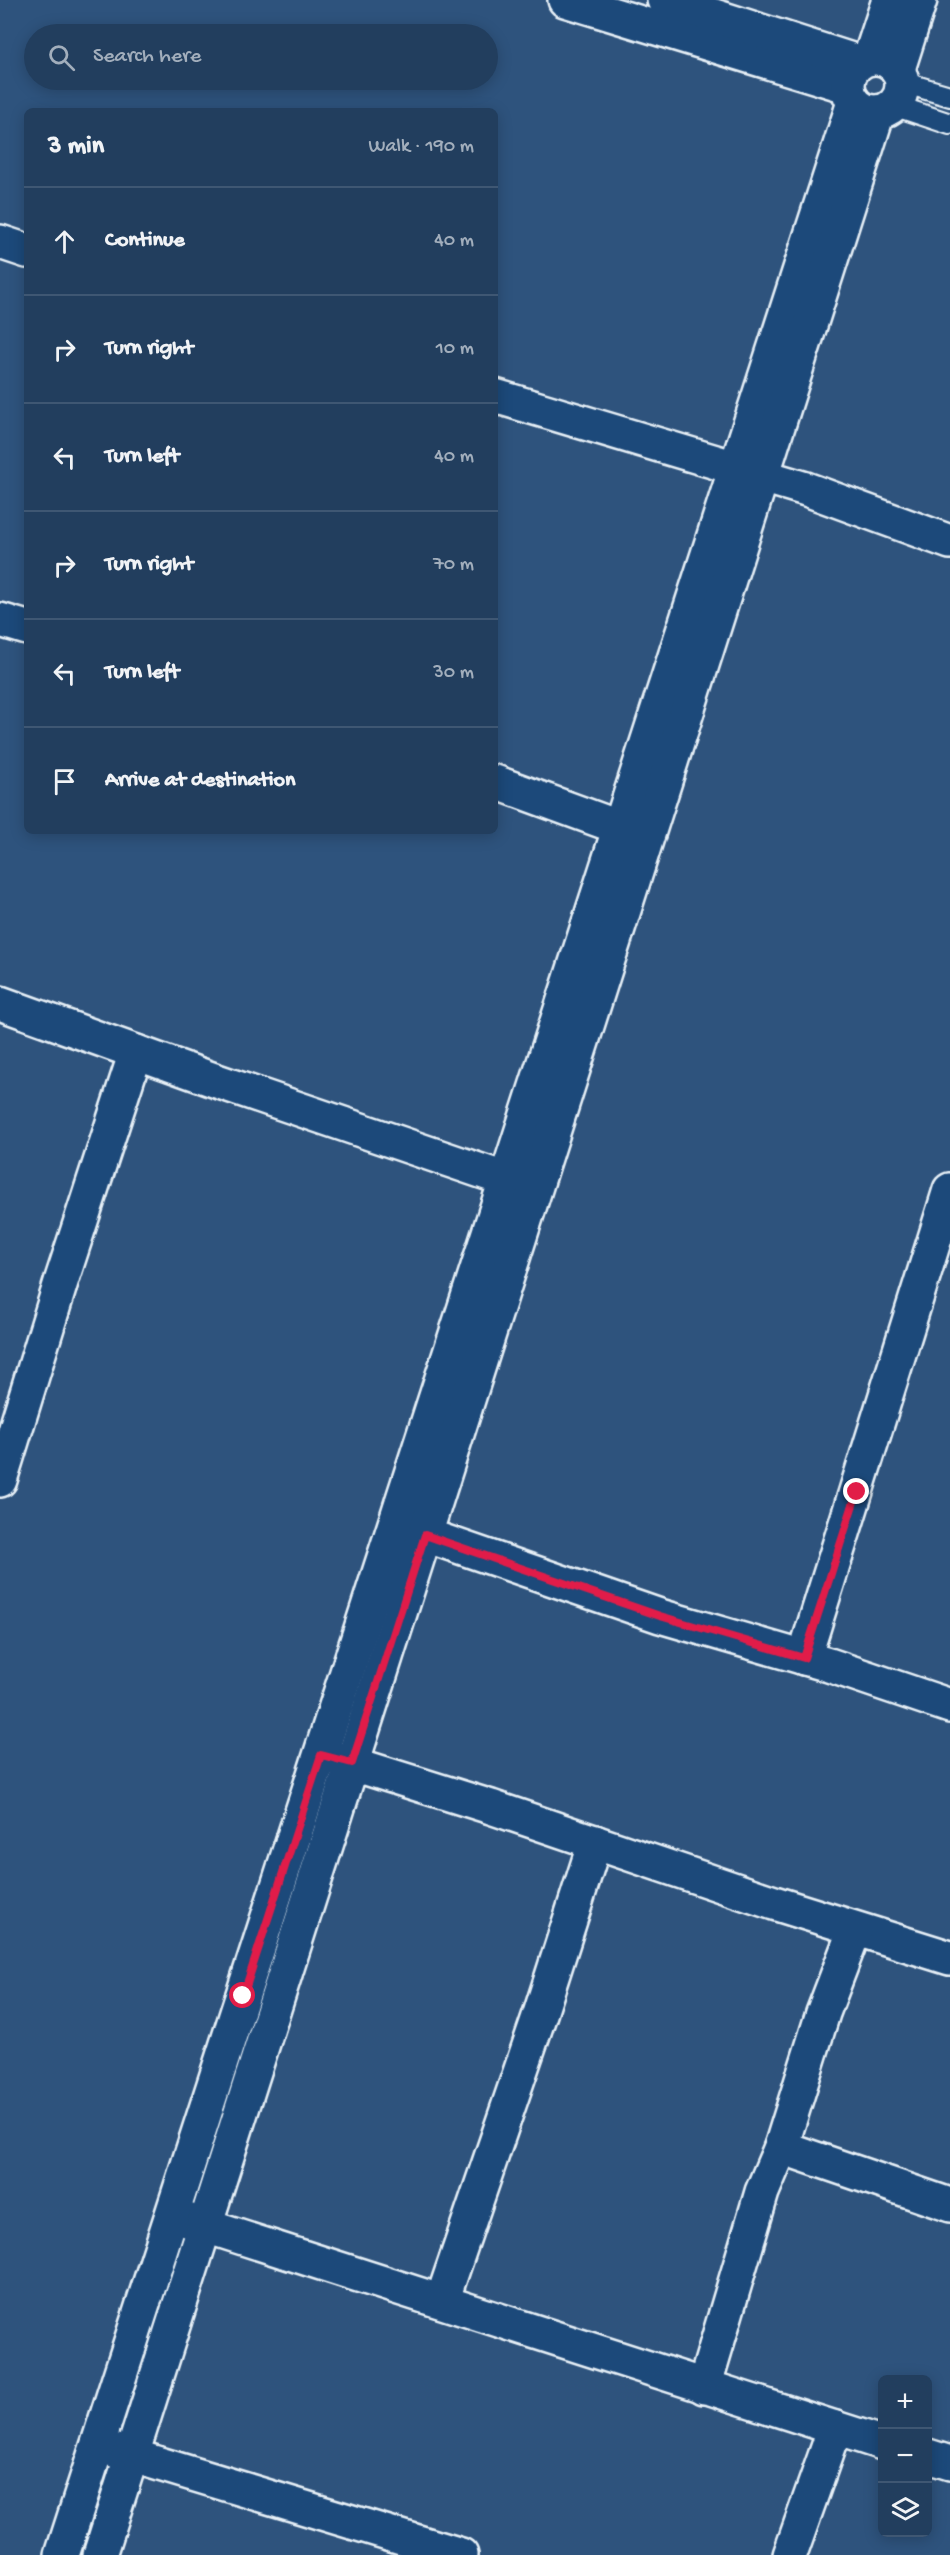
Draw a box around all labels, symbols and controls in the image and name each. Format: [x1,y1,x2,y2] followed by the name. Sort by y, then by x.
[24,24,498,90] search box
[45,41,78,74] icon: search
[93,44,201,70] text: Search here
[48,132,104,163] text: 3 min
[368,136,474,159] text: Walk · 190 m
[48,225,81,258] icon: ahead
[105,228,185,254] text: Continue
[434,230,474,253] text: 40 m
[48,333,81,366] icon: right
[105,336,193,362] text: Turn right
[436,338,474,361] text: 10 m
[48,441,81,474] icon: left
[105,444,179,470] text: Turn left
[434,446,474,469] text: 40 m
[48,549,81,582] icon: right
[105,552,193,578] text: Turn right
[433,554,474,577] text: 70 m
[48,657,81,690] icon: left
[105,660,179,686] text: Turn left
[433,662,474,685] text: 30 m
[48,765,81,798] icon: arrive
[105,768,295,794] text: Arrive at destination
[843,1478,869,1504] route end
[229,1982,255,2008] route start
[878,2375,932,2537] map controls
[878,2375,932,2429] button: +
[878,2429,932,2483] button: −
[878,2483,932,2537] button: layers

